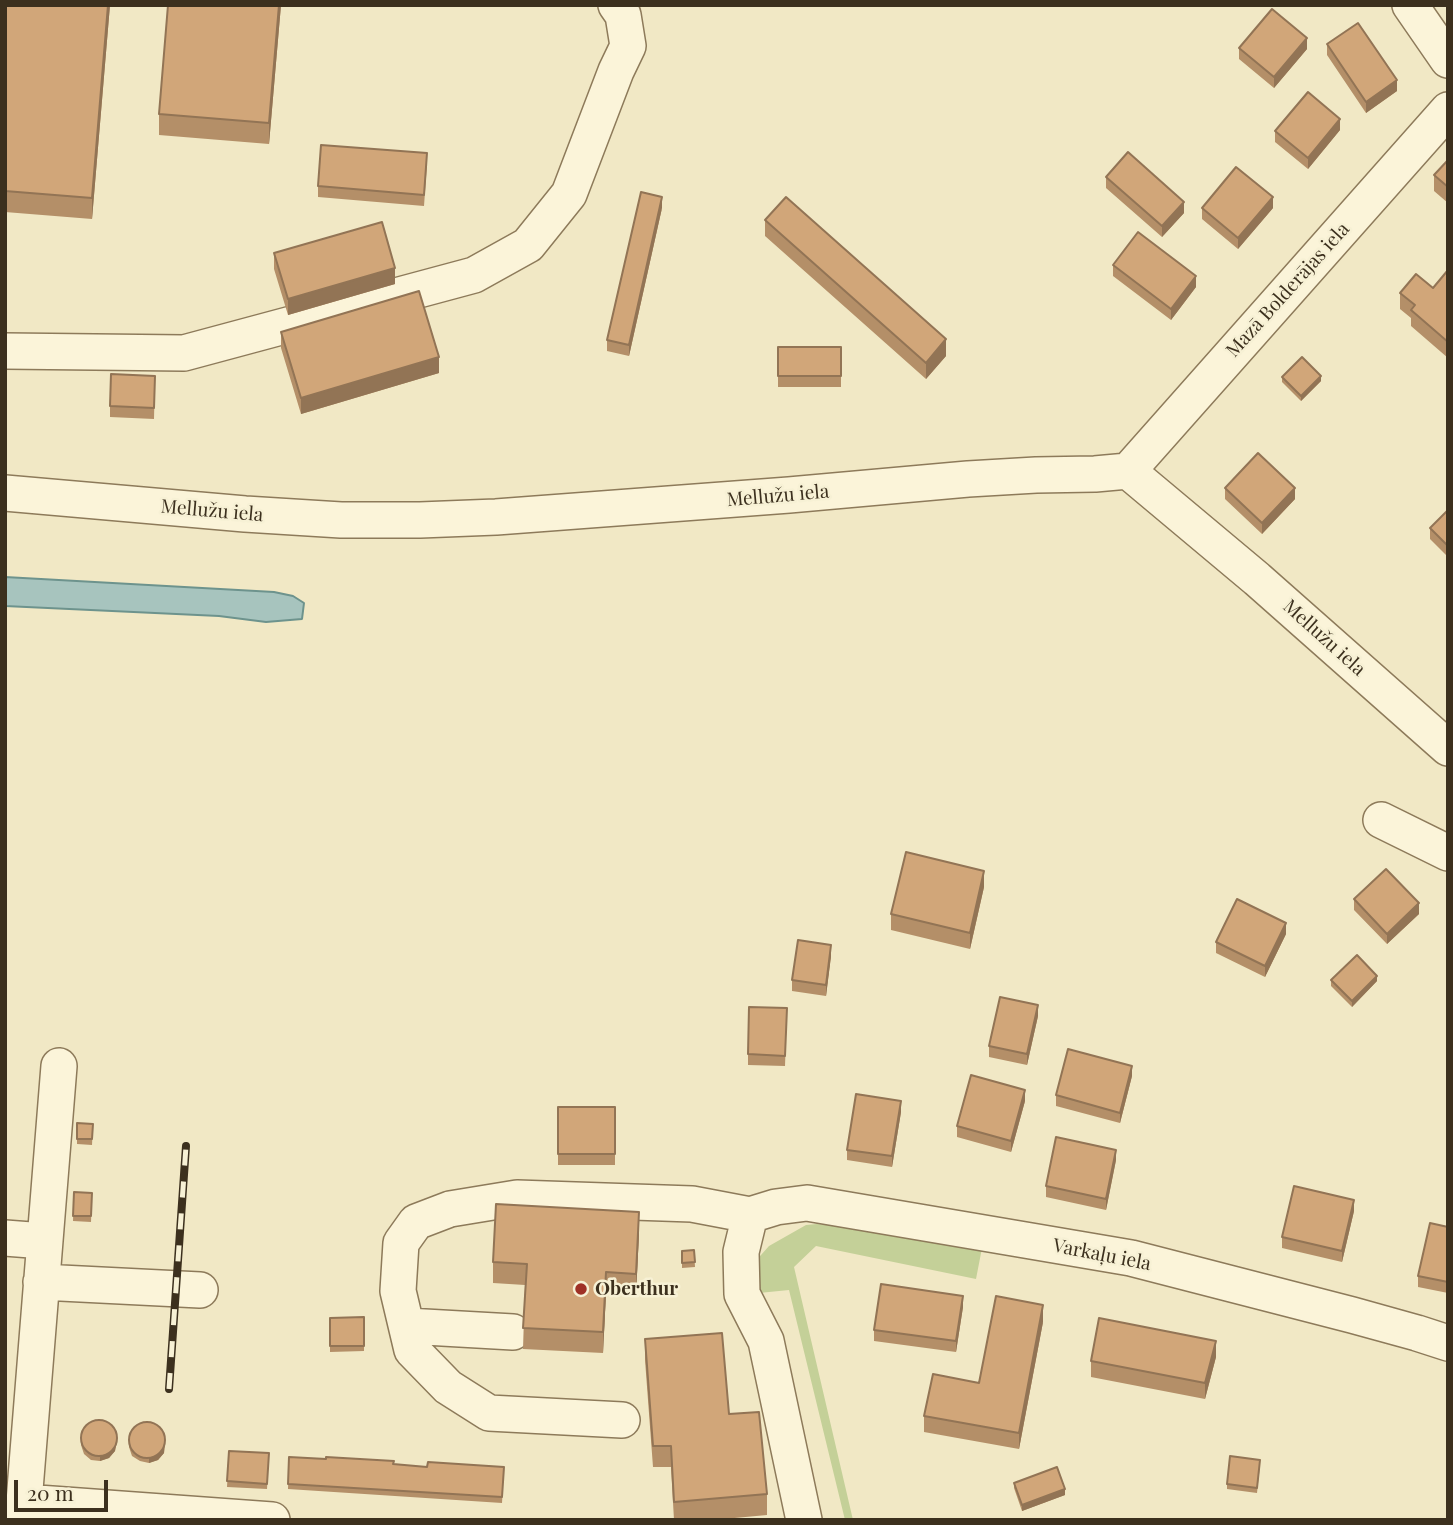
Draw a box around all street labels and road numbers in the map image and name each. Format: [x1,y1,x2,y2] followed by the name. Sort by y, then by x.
[1222,218,1354,362] street label: Mazā Bolderājas iela
[726,480,830,512] street label: Mellužu iela
[160,495,264,527] street label: Mellužu iela
[1278,595,1370,681] street label: Mellužu iela
[1051,1234,1153,1276] street label: Varkaļu iela

